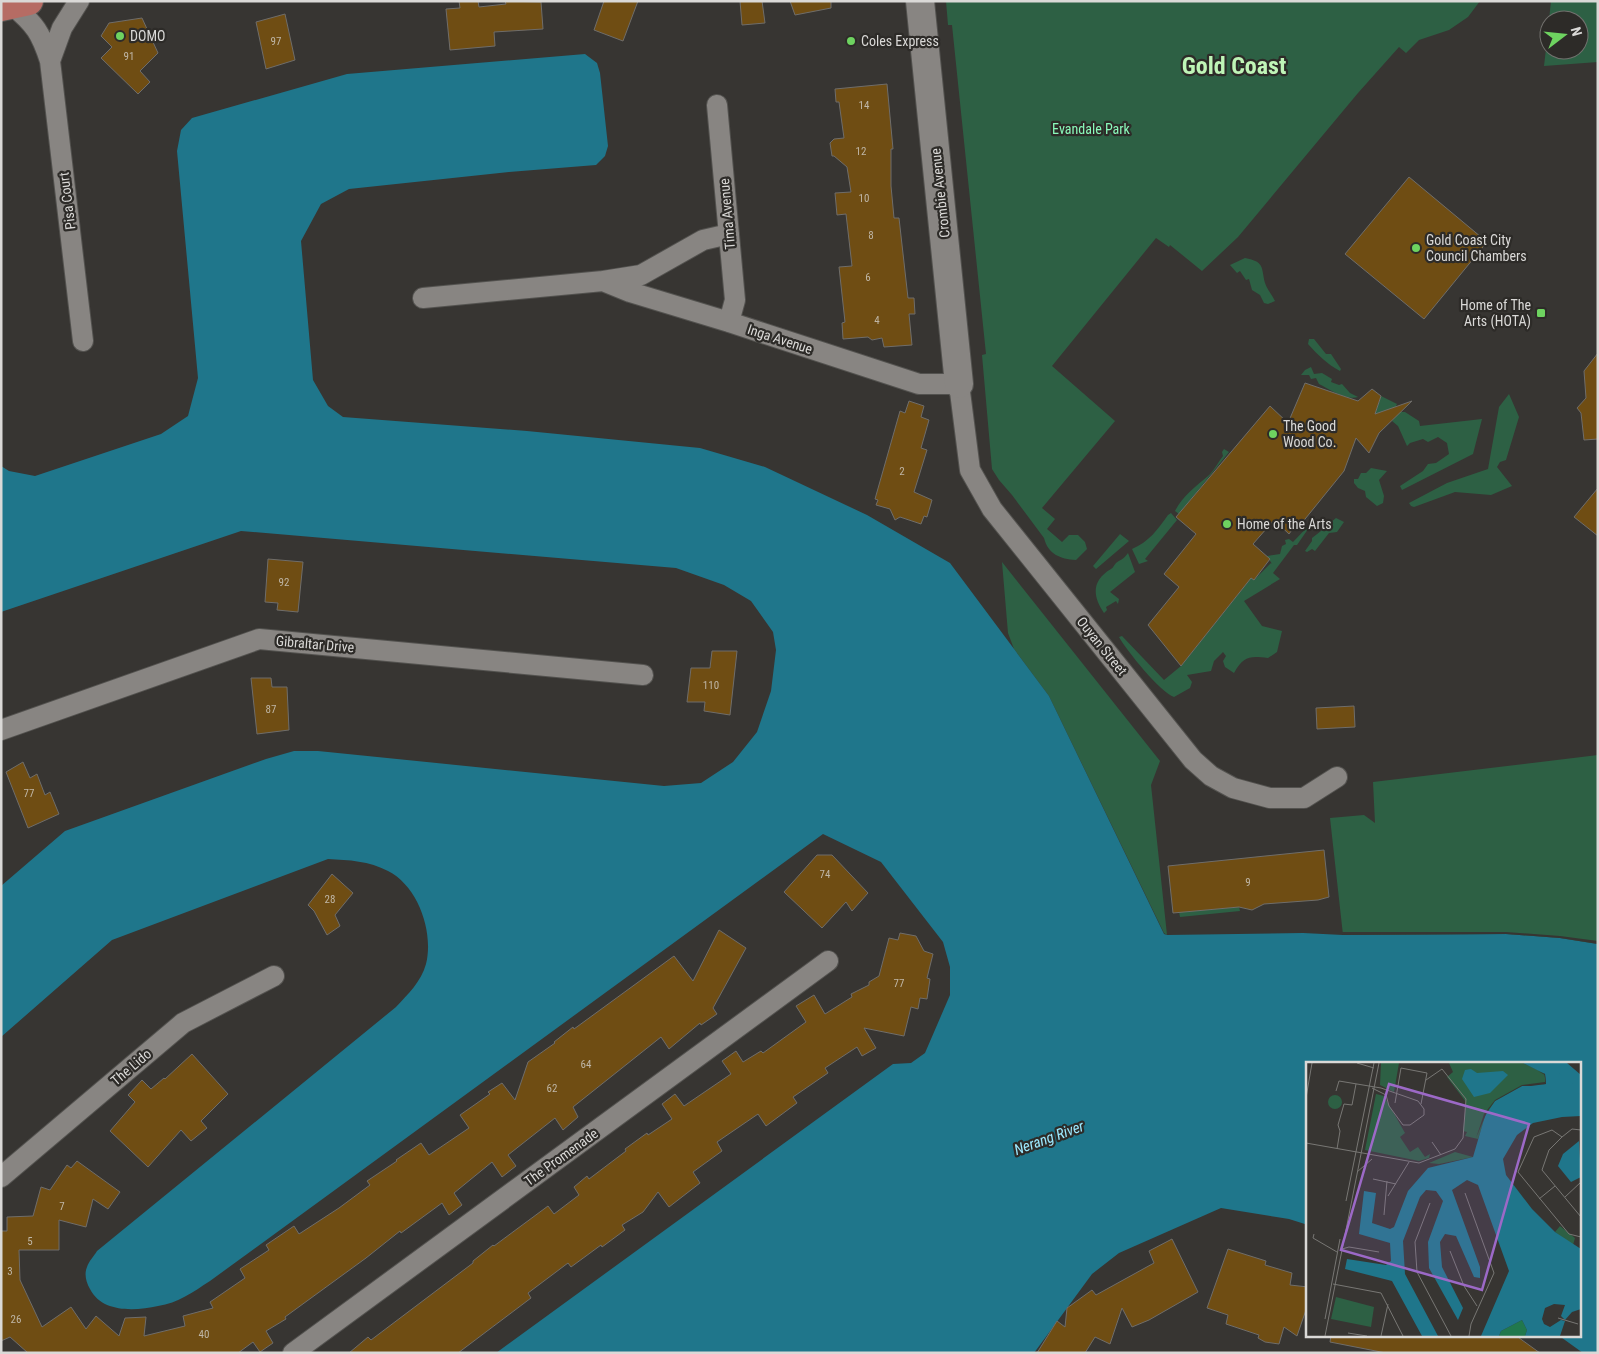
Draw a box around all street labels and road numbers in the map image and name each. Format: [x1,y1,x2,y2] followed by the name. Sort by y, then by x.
[927,147,953,239] street label: Crombie Avenue
[56,171,78,231] street label: Pisa Court
[716,177,738,250] street label: Tima Avenue
[745,321,815,357] street label: Inga Avenue
[1074,614,1130,678] street label: Ouyan Street
[275,633,355,655] street label: Gibraltar Drive
[108,1046,154,1088] street label: The Lido
[521,1125,601,1189] street label: The Promenade

